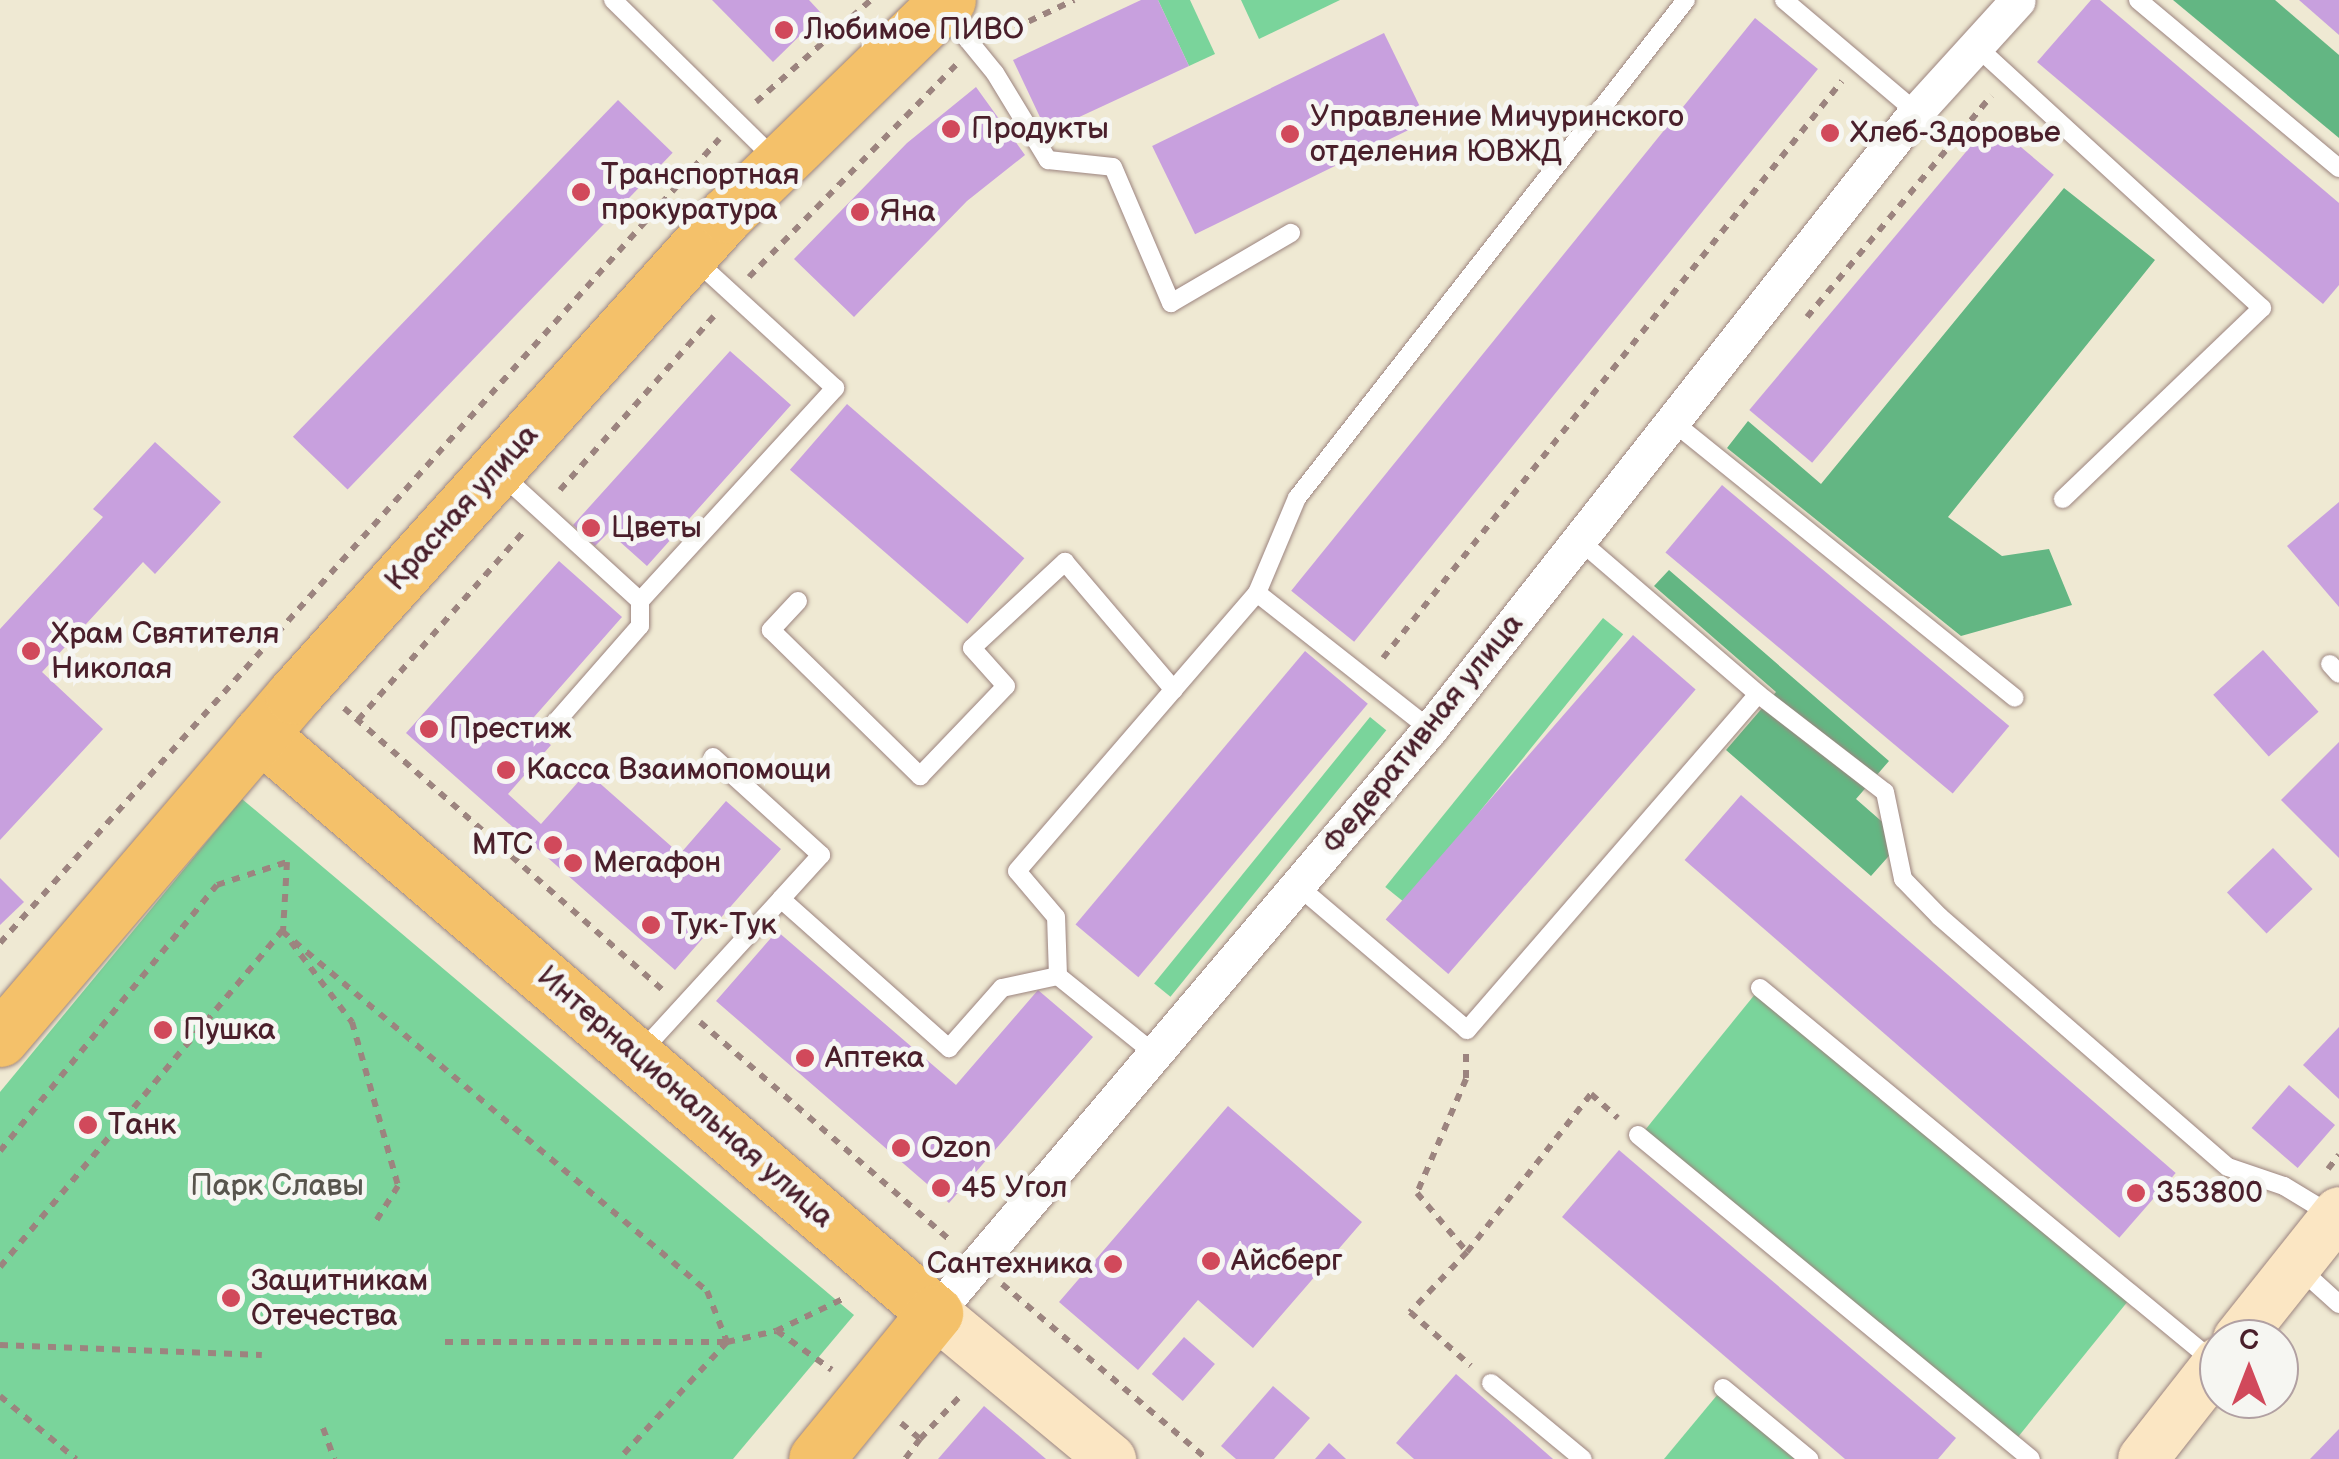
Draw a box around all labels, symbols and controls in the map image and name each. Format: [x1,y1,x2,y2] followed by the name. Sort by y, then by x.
[804,12,1024,48] place label: Любимое ПИВО
[773,19,795,41] marker: Любимое ПИВО
[1310,99,1684,170] place label: Управление Мичуринского отделения ЮВЖД
[971,111,1109,147] place label: Продукты
[1850,115,2061,151] place label: Хлеб-Здоровье
[940,118,962,140] marker: Продукты
[1819,122,1841,144] marker: Хлеб-Здоровье
[1279,123,1301,145] marker: Управление Мичуринского отделения ЮВЖД
[601,157,799,228] place label: Транспортная прокуратура
[570,181,592,203] marker: Транспортная прокуратура
[880,194,936,230] place label: Яна
[849,201,871,223] marker: Яна
[378,417,546,599] street label: Красная улица
[611,510,702,546] place label: Цветы
[580,517,602,539] marker: Цветы
[1315,607,1531,861] street label: Федеративная улица
[51,616,279,686] place label: Храм Святителя Николая
[20,640,42,662] marker: Храм Святителя Николая
[449,711,571,747] place label: Престиж
[418,718,440,740] marker: Престиж
[526,752,832,788] place label: Касса Взаимопомощи
[495,759,517,781] marker: Касса Взаимопомощи
[472,827,533,863] place label: МТС
[542,834,564,856] marker: МТС
[593,845,721,881] place label: Мегафон
[562,852,584,874] marker: Мегафон
[671,907,776,943] place label: Тук-Тук
[640,914,662,936] marker: Тук-Тук
[530,959,840,1235] street label: Интернациональная улица
[183,1012,276,1048] place label: Пушка
[152,1019,174,1041] marker: Пушка
[825,1040,924,1076] place label: Аптека
[794,1047,816,1069] marker: Аптека
[108,1107,176,1143] place label: Танк
[77,1114,99,1136] marker: Танк
[921,1130,991,1166] place label: Ozon
[890,1137,912,1159] marker: Ozon
[190,1168,364,1204] park label: Парк Славы
[961,1170,1068,1206] place label: 45 Угол
[2156,1175,2263,1211] place label: 353800
[930,1177,952,1199] marker: 45 Угол
[2125,1182,2147,1204] marker: 353800
[1231,1243,1343,1279] place label: Айсберг
[927,1246,1093,1282] place label: Сантехника
[1200,1250,1222,1272] marker: Айсберг
[1102,1253,1124,1275] marker: Сантехника
[251,1263,428,1334] place label: Защитникам Отечества
[220,1287,242,1309] marker: Защитникам Отечества
[2199,1319,2299,1419] north arrow
[2239,1324,2259,1357] text: С

